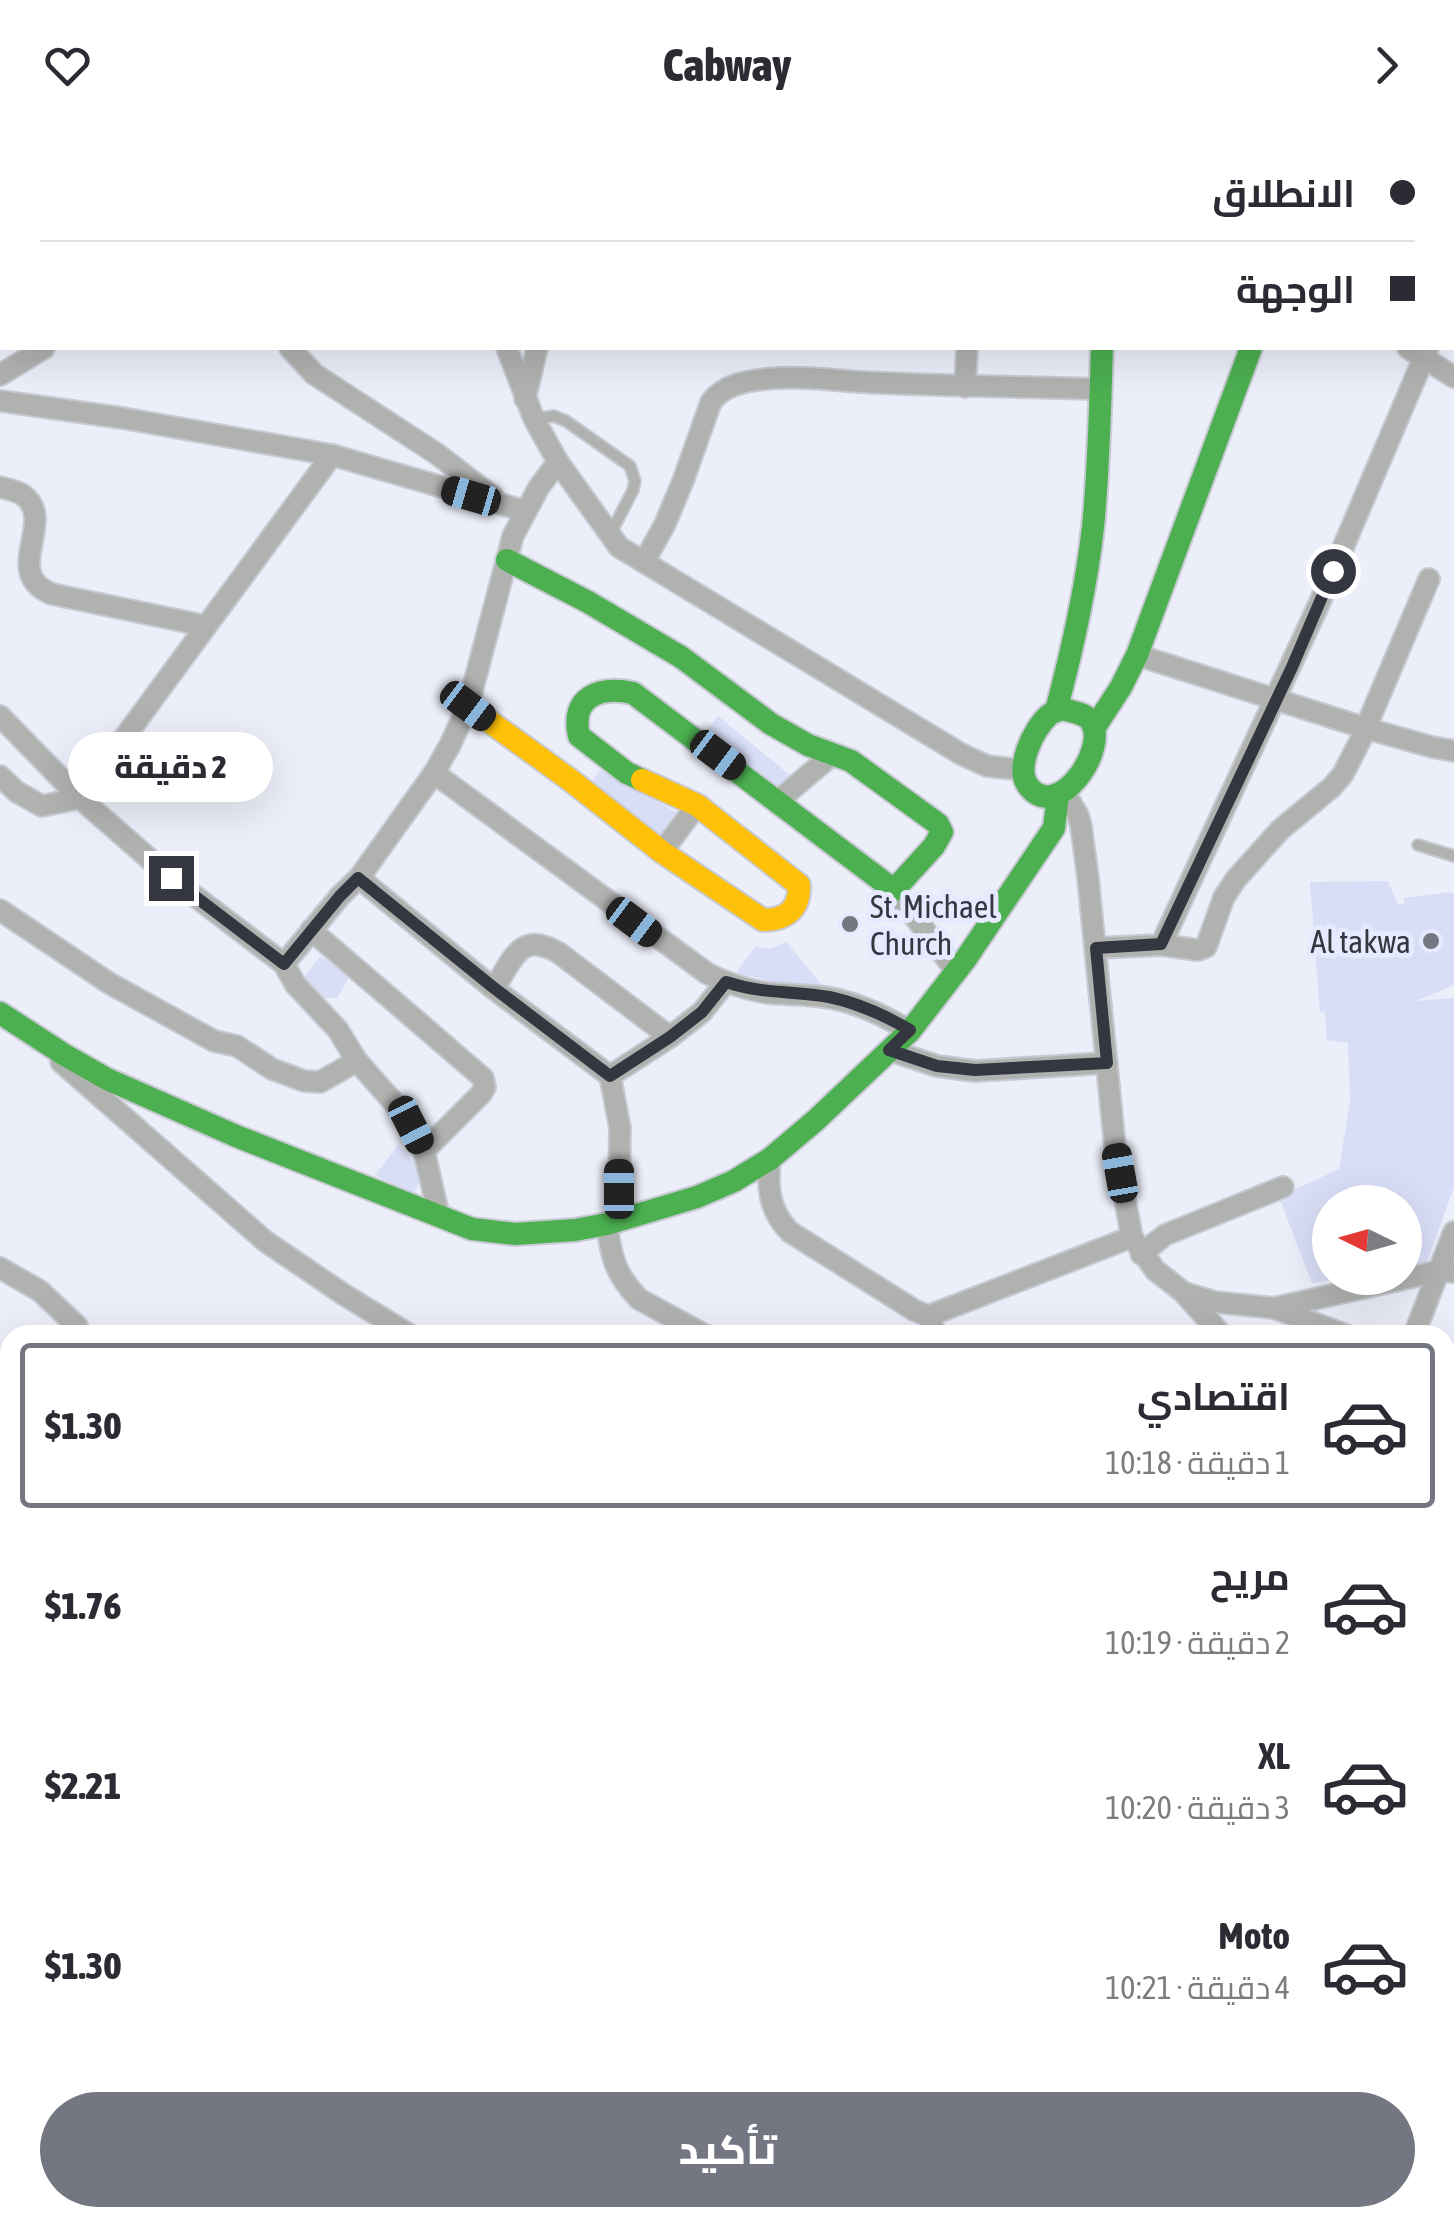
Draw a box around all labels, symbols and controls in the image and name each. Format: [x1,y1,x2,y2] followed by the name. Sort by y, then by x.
[40,38,95,93] icon: heart
[1359,38,1414,93] icon: forward
[663,39,791,91] text: Cabway
[1212,172,1355,215] text: الانطلاق
[1236,268,1355,311] text: الوجهة
[438,473,504,519] car
[1311,549,1356,594] route start
[435,676,501,736] car
[685,725,751,785] car
[69,733,274,803] callout: 2 دقيقة
[114,748,227,785] text: 2 دقيقة
[149,856,194,901] route end
[870,888,997,962] place label: St. Michael Church
[601,892,667,952] car
[839,913,861,935] marker: St. Michael Church
[1311,923,1411,960] place label: Al takwa
[1420,930,1442,952] marker: Al takwa
[384,1091,438,1159] car
[1100,1141,1140,1205] car
[604,1159,634,1219] car
[1312,1185,1422,1295] north arrow
[1312,1185,1422,1295] map controls
[1137,1375,1290,1418] text: اقتصادي
[1320,1381,1410,1471] icon: car
[45,1404,121,1447] text: $1.30
[1105,1444,1290,1481] text: 1 دقيقة · 10:18
[1210,1555,1290,1598] text: مريح
[1320,1561,1410,1651] icon: car
[45,1584,121,1627] text: $1.76
[1105,1624,1290,1661] text: 2 دقيقة · 10:19
[1258,1734,1290,1777] text: XL
[1320,1741,1410,1831] icon: car
[45,1764,121,1807] text: $2.21
[1105,1789,1290,1826] text: 3 دقيقة · 10:20
[1218,1914,1290,1957] text: Moto
[1320,1921,1410,2011] icon: car
[45,1944,121,1987] text: $1.30
[1105,1969,1290,2006] text: 4 دقيقة · 10:21
[40,2092,1415,2207] button: تأكيد

